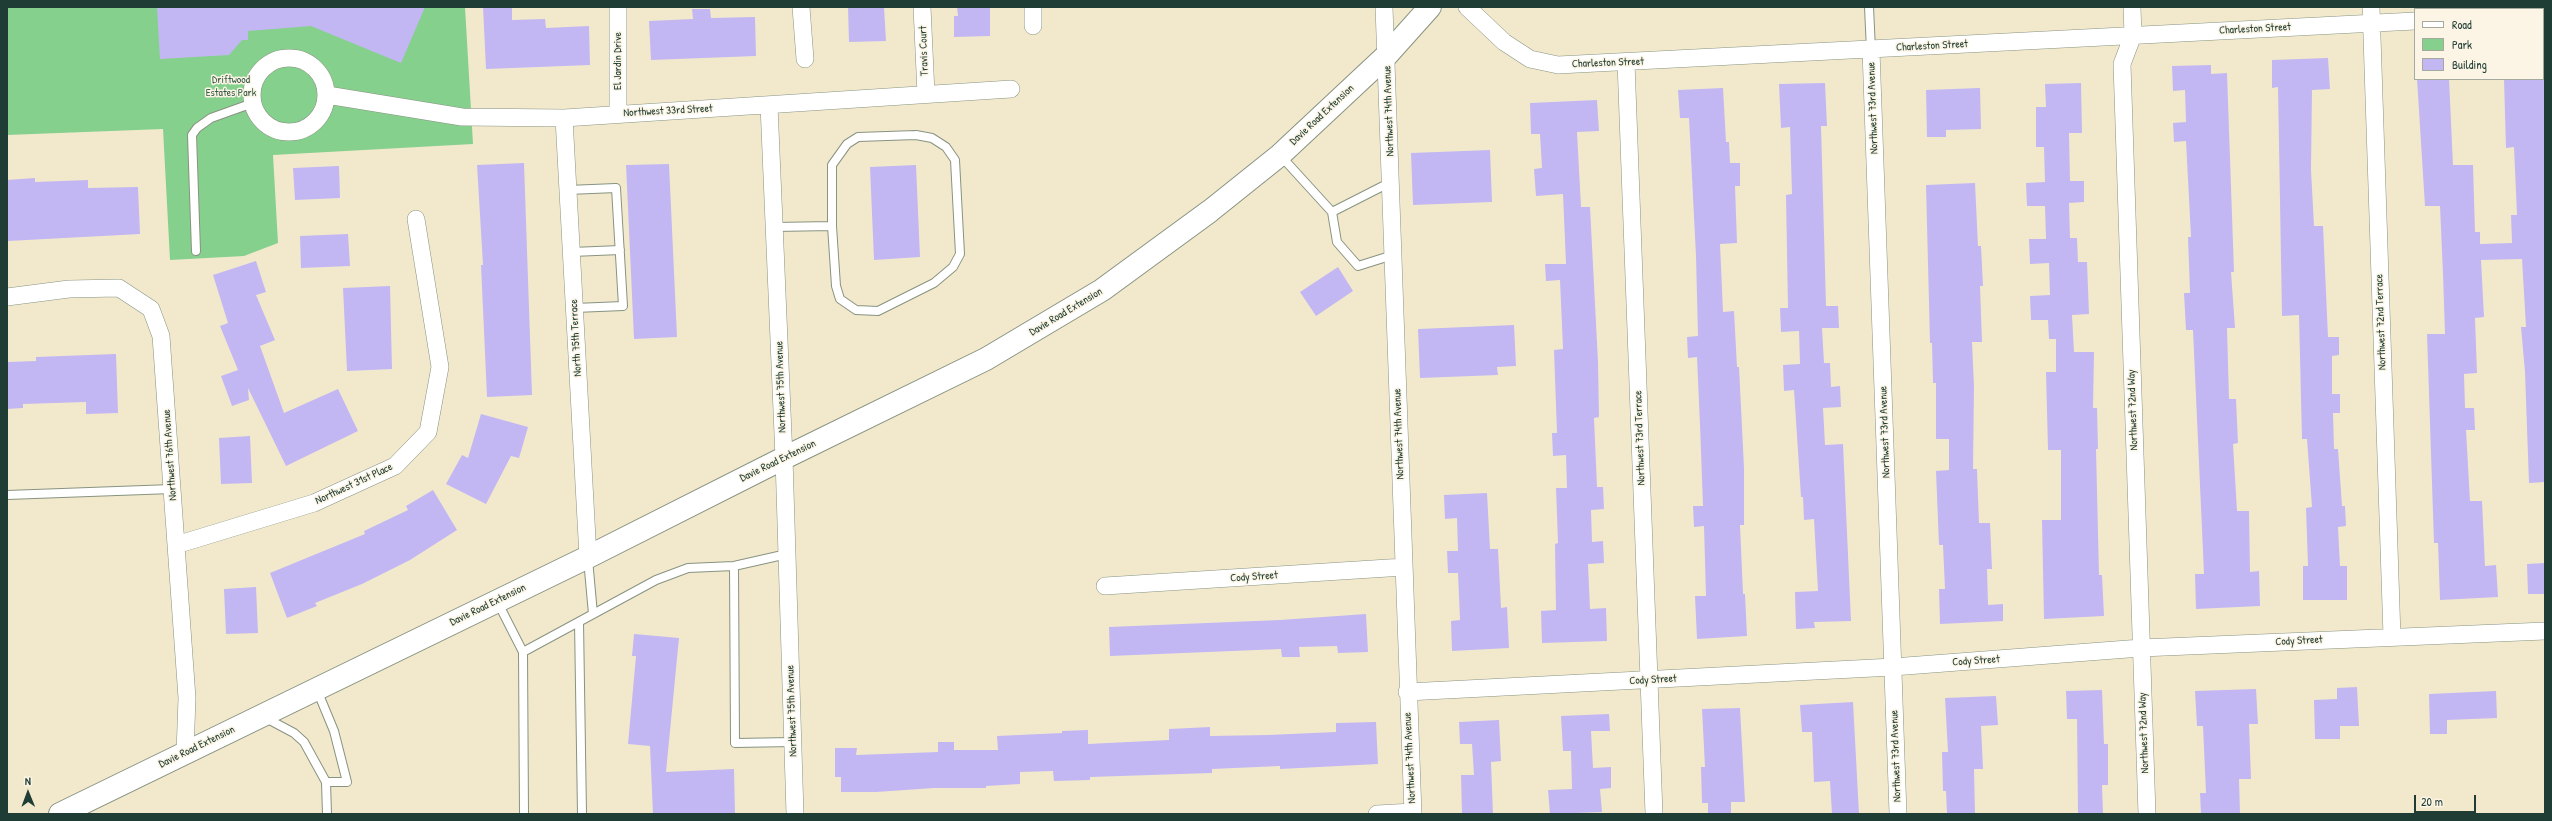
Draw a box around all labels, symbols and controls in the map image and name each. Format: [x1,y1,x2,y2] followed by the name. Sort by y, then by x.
[2414,8,2544,80] legend
[2452,16,2472,33] text: Road
[2219,21,2291,37] street label: Charleston Street
[917,26,931,76] street label: Travis Court
[611,32,625,90] street label: El Jardin Drive
[2452,36,2472,53] text: Park
[1896,38,1968,54] street label: Charleston Street
[1572,55,1644,71] street label: Charleston Street
[2452,56,2487,73] text: Building
[1865,62,1881,154] street label: Northwest 73rd Avenue
[1381,65,1397,157] street label: Northwest 74th Avenue
[206,73,256,99] park label: Driftwood Estates Park
[1287,82,1357,148] street label: Davie Road Extension
[623,102,713,120] street label: Northwest 33rd Street
[2373,274,2389,370] street label: Northwest 72nd Terrace
[1027,285,1105,339] street label: Davie Road Extension
[567,299,585,377] street label: North 75th Terrace
[773,341,789,433] street label: Northwest 75th Avenue
[2125,369,2141,451] street label: Northwest 72nd Way
[1877,386,1893,478] street label: Northwest 73rd Avenue
[1391,388,1407,480] street label: Northwest 74th Avenue
[1632,390,1648,486] street label: Northwest 73rd Terrace
[160,409,180,501] street label: Northwest 76th Avenue
[738,437,818,485] street label: Davie Road Extension
[313,460,395,508] street label: Northwest 31st Place
[1230,569,1278,585] street label: Cody Street
[448,581,528,629] street label: Davie Road Extension
[2275,633,2323,649] street label: Cody Street
[1952,653,2000,669] street label: Cody Street
[784,665,800,757] street label: Northwest 75th Avenue
[1629,672,1677,688] street label: Cody Street
[2136,692,2152,774] street label: Northwest 72nd Way
[1888,710,1904,802] street label: Northwest 73rd Avenue
[1401,712,1419,804] street label: Northwest 74th Avenue
[157,723,237,771] street label: Davie Road Extension
[8,773,48,813] north arrow
[25,774,31,788] text: N
[2416,787,2478,813] scale bar
[2421,793,2443,810] text: 20 m

